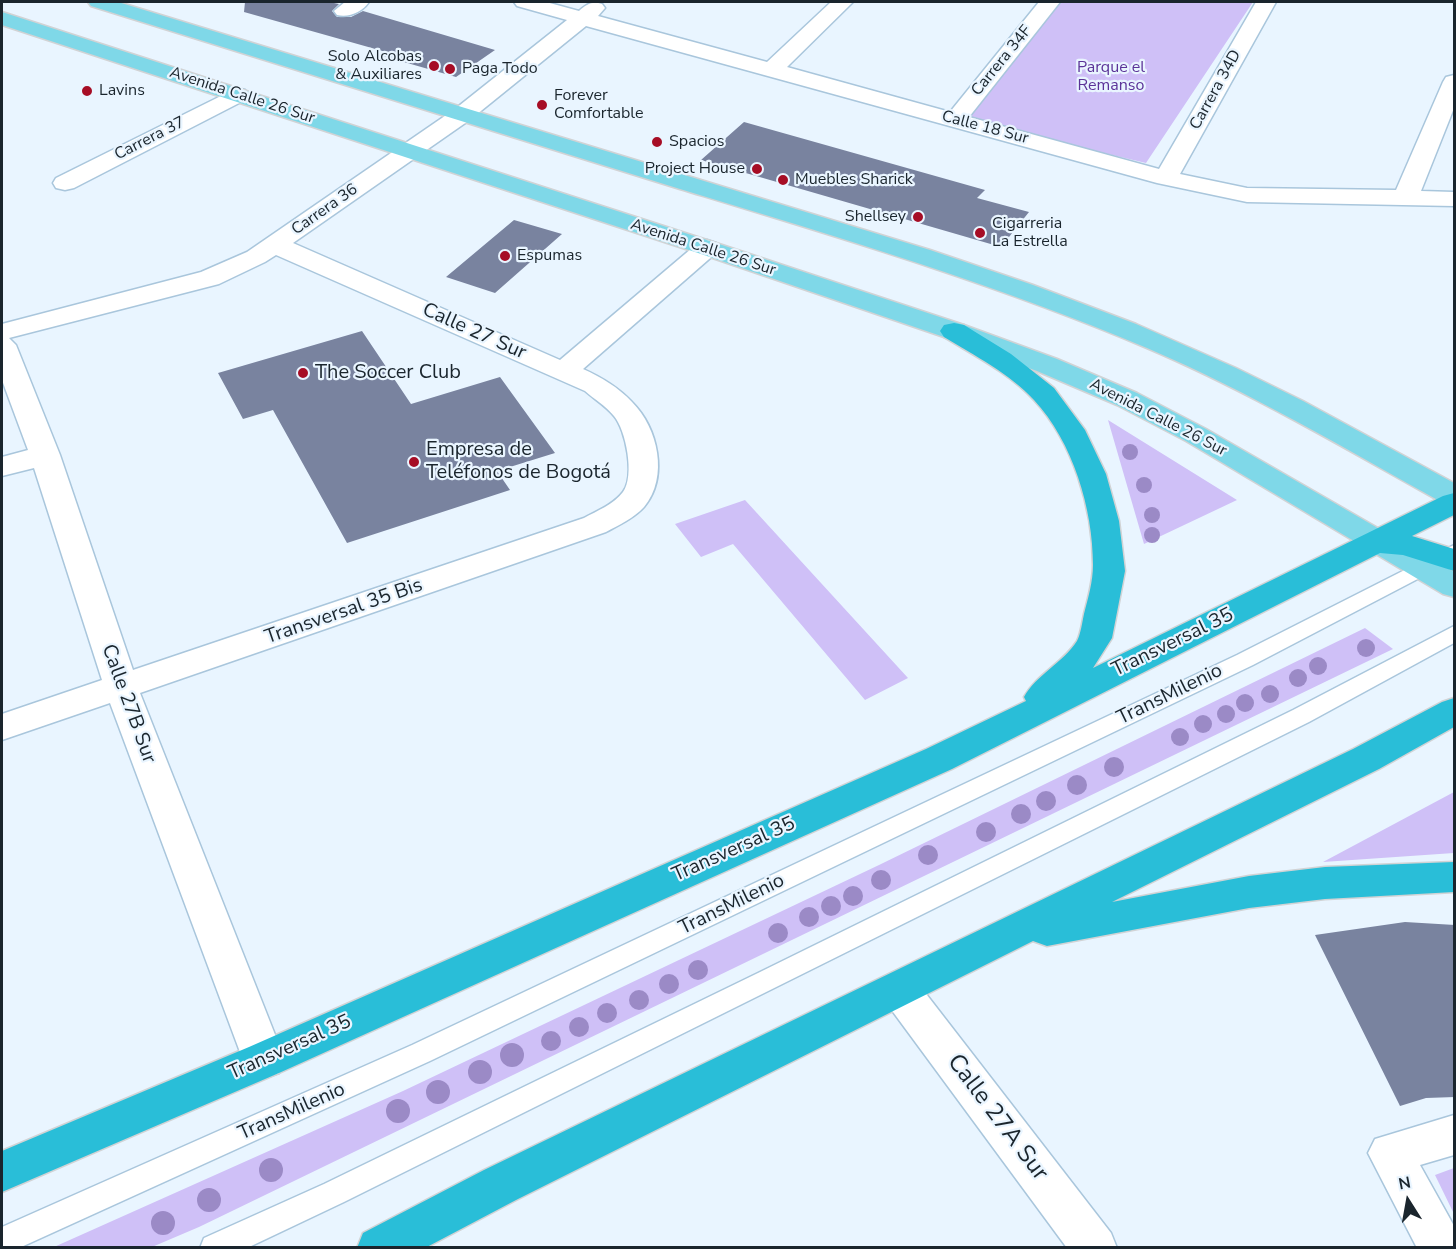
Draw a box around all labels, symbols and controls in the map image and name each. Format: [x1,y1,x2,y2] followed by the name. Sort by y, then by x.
[968,22,1036,100] street label: Carrera 34F
[328,47,422,85] place label: Solo Alcobas & Auxiliares
[1186,47,1246,133] street label: Carrera 34D
[1077,58,1145,96] park label: Parque el Remanso
[427,59,441,73] marker: Solo Alcobas & Auxiliares
[462,59,538,79] place label: Paga Todo
[443,62,457,76] marker: Paga Todo
[167,63,317,129] street label: Avenida Calle 26 Sur
[99,81,145,101] place label: Lavins
[80,84,94,98] marker: Lavins
[554,86,644,124] place label: Forever Comfortable
[535,98,549,112] marker: Forever Comfortable
[940,107,1030,149] street label: Calle 18 Sur
[112,113,188,165] street label: Carrera 37
[669,132,724,152] place label: Spacios
[650,135,664,149] marker: Spacios
[645,159,745,179] place label: Project House
[750,162,764,176] marker: Project House
[795,170,913,190] place label: Muebles Sharick
[776,173,790,187] marker: Muebles Sharick
[288,180,362,240] street label: Carrera 36
[845,207,906,227] place label: Shellsey
[911,210,925,224] marker: Shellsey
[992,214,1068,252] place label: Cigarreria La Estrella
[628,215,778,281] street label: Avenida Calle 26 Sur
[973,226,987,240] marker: Cigarreria La Estrella
[517,246,582,266] place label: Espumas
[498,249,512,263] marker: Espumas
[418,298,530,366] street label: Calle 27 Sur
[315,361,461,385] place label: The Soccer Club
[296,366,310,380] marker: The Soccer Club
[1086,375,1230,461] street label: Avenida Calle 26 Sur
[426,438,611,485] place label: Empresa de Teléfonos de Bogotá
[407,455,421,469] marker: Empresa de Teléfonos de Bogotá
[262,574,426,650] street label: Transversal 35 Bis
[1108,603,1238,683] street label: Transversal 35
[95,641,161,767] street label: Calle 27B Sur
[1113,659,1227,731] street label: TransMilenio
[669,812,799,888] street label: Transversal 35
[675,869,789,941] street label: TransMilenio
[225,1010,355,1086] street label: Transversal 35
[940,1049,1054,1187] street label: Calle 27A Sur
[235,1078,349,1146] street label: TransMilenio
[1378,1171,1438,1231] north arrow
[1397,1171,1413,1195] text: N

